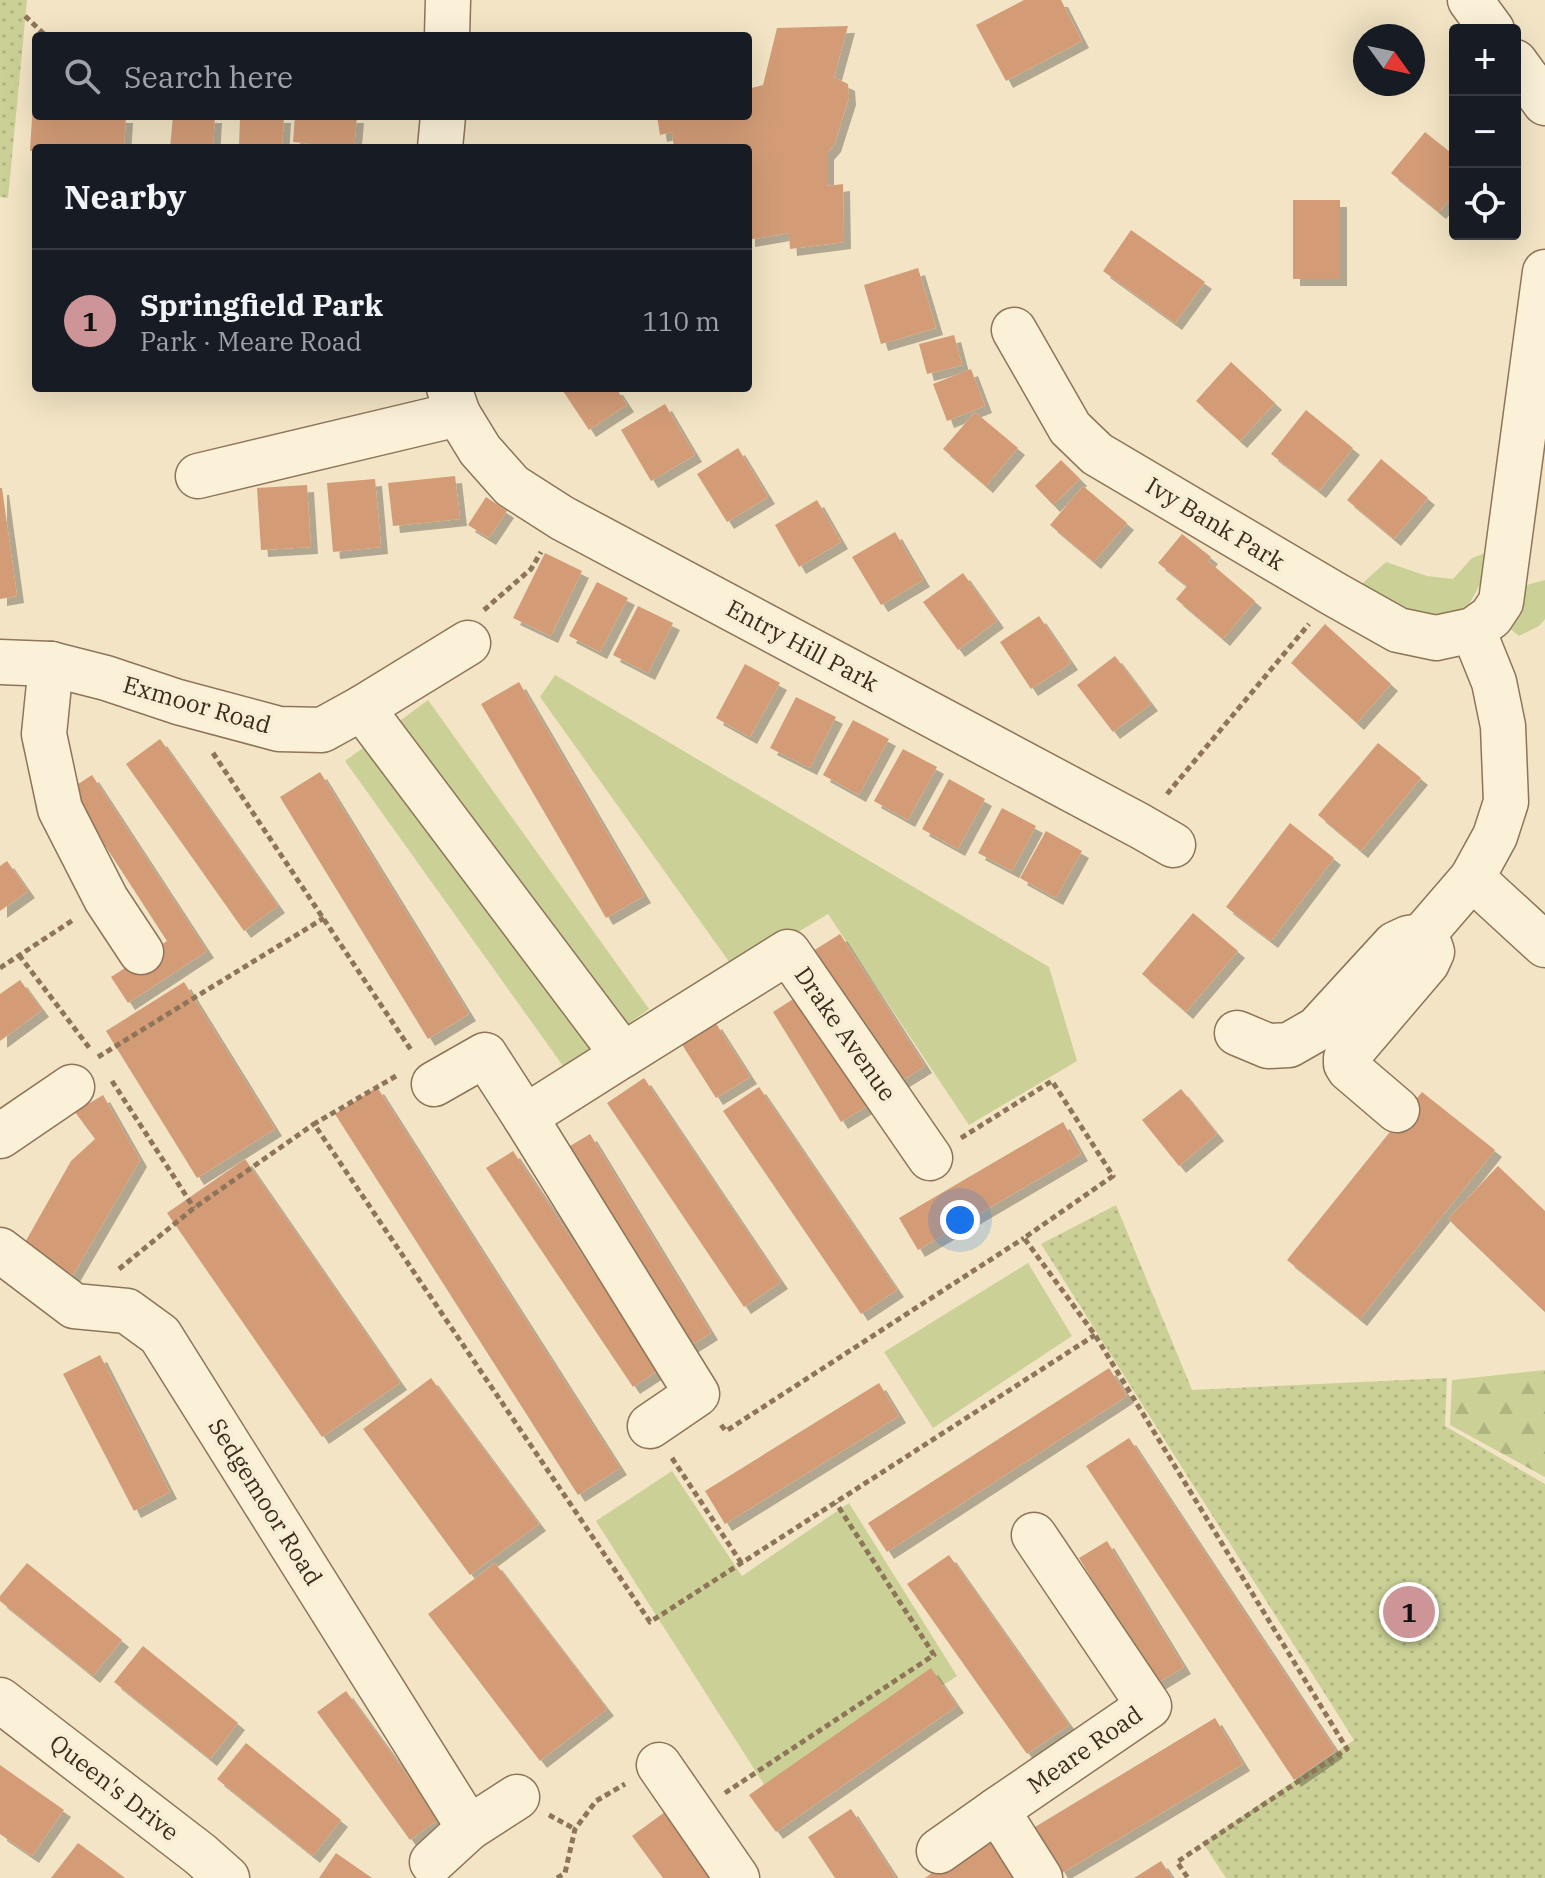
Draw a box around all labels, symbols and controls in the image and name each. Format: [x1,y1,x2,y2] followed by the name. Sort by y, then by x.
[1353,24,1425,96] north arrow
[1449,24,1521,240] map controls
[1449,24,1521,96] button: +
[32,32,752,120] search box
[60,54,104,98] icon: search
[124,57,293,96] text: Search here
[1449,96,1521,168] button: −
[1449,168,1521,240] button: locate
[64,174,186,218] text: Nearby
[140,285,383,324] text: Springfield Park
[82,304,98,338] text: 1
[642,304,720,338] text: 110 m
[140,324,362,358] text: Park · Meare Road
[1140,469,1291,577] street label: Ivy Bank Park
[721,592,884,699] street label: Entry Hill Park
[120,668,275,740] street label: Exmoor Road
[788,960,904,1107] street label: Drake Avenue
[940,1200,980,1240] your location
[202,1412,330,1591] street label: Sedgemoor Road
[1383,1582,1435,1642] pin: 1
[1021,1698,1148,1801] street label: Meare Road
[43,1727,186,1848] street label: Queen's Drive

